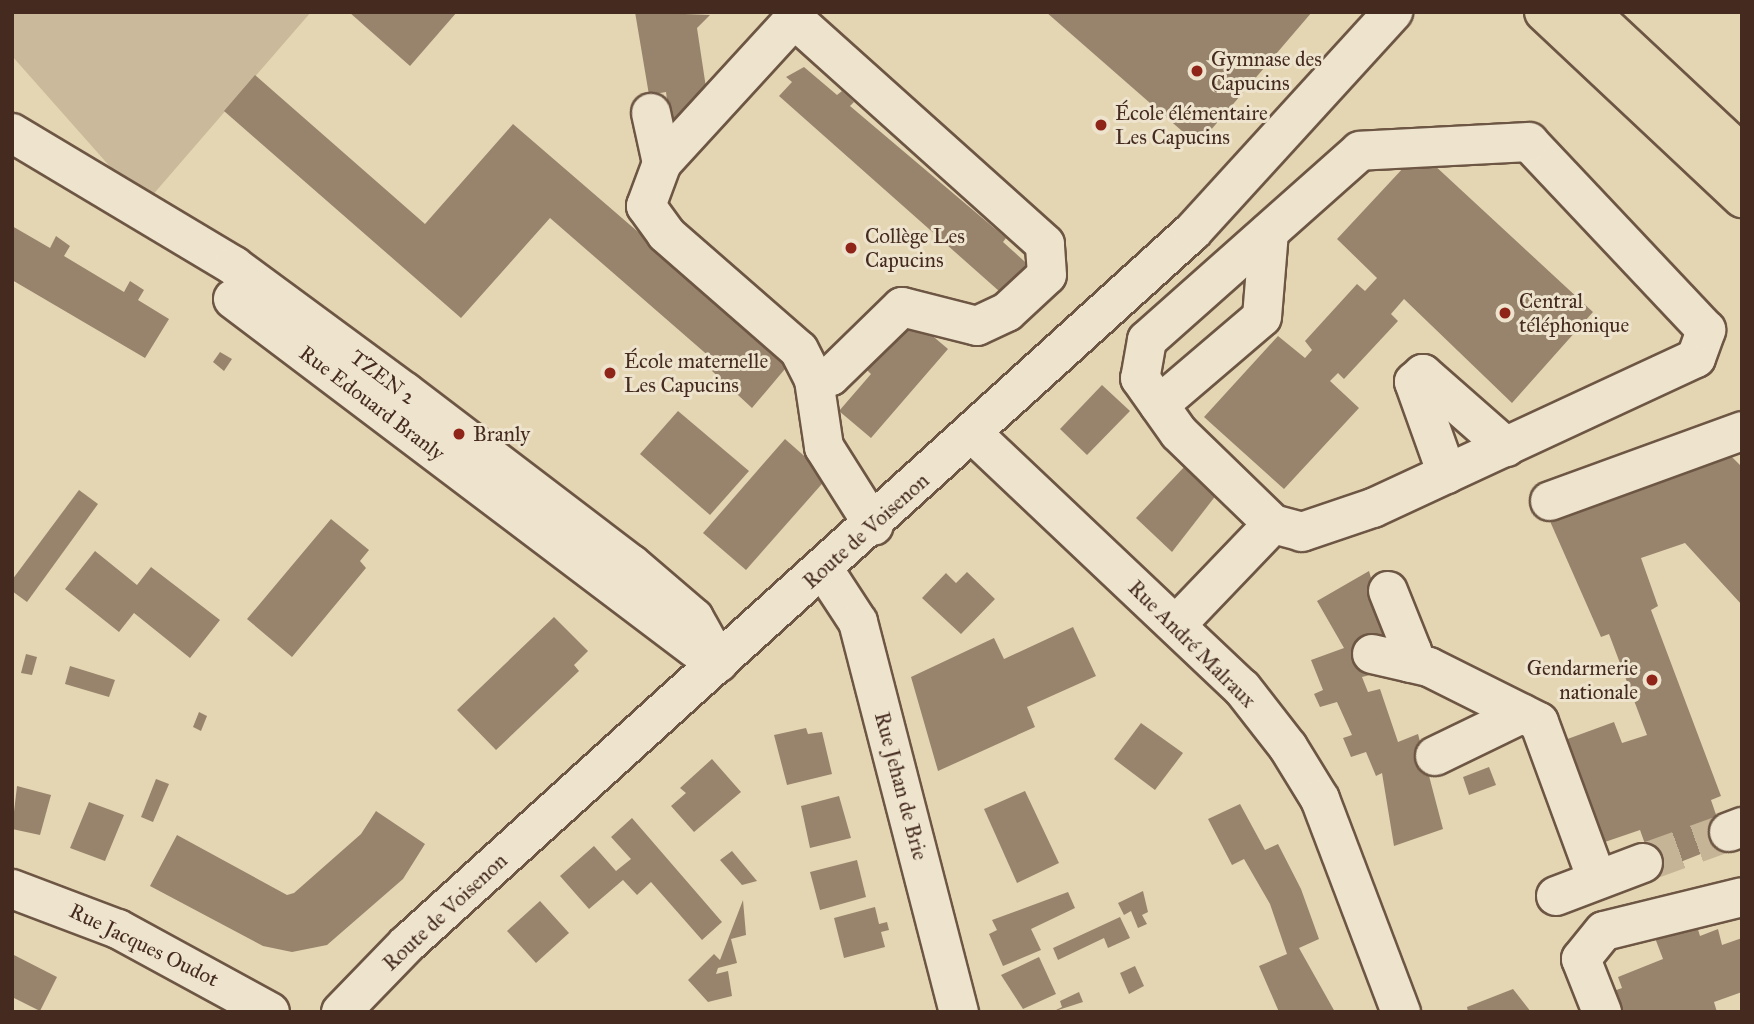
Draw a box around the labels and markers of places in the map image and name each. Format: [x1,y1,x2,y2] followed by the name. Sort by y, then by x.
[1211,46,1322,96] place label: Gymnase des Capucins
[1189,63,1205,79] marker: Gymnase des Capucins
[1115,100,1268,150] place label: École élémentaire Les Capucins
[1093,117,1109,133] marker: École élémentaire Les Capucins
[865,223,965,273] place label: Collège Les Capucins
[843,240,859,256] marker: Collège Les Capucins
[1519,288,1629,338] place label: Central téléphonique
[1497,305,1513,321] marker: Central téléphonique
[624,348,768,398] place label: École maternelle Les Capucins
[602,365,618,381] marker: École maternelle Les Capucins
[473,421,530,447] place label: Branly
[451,426,467,442] marker: Branly
[1527,655,1638,705] place label: Gendarmerie nationale
[1644,672,1660,688] marker: Gendarmerie nationale

